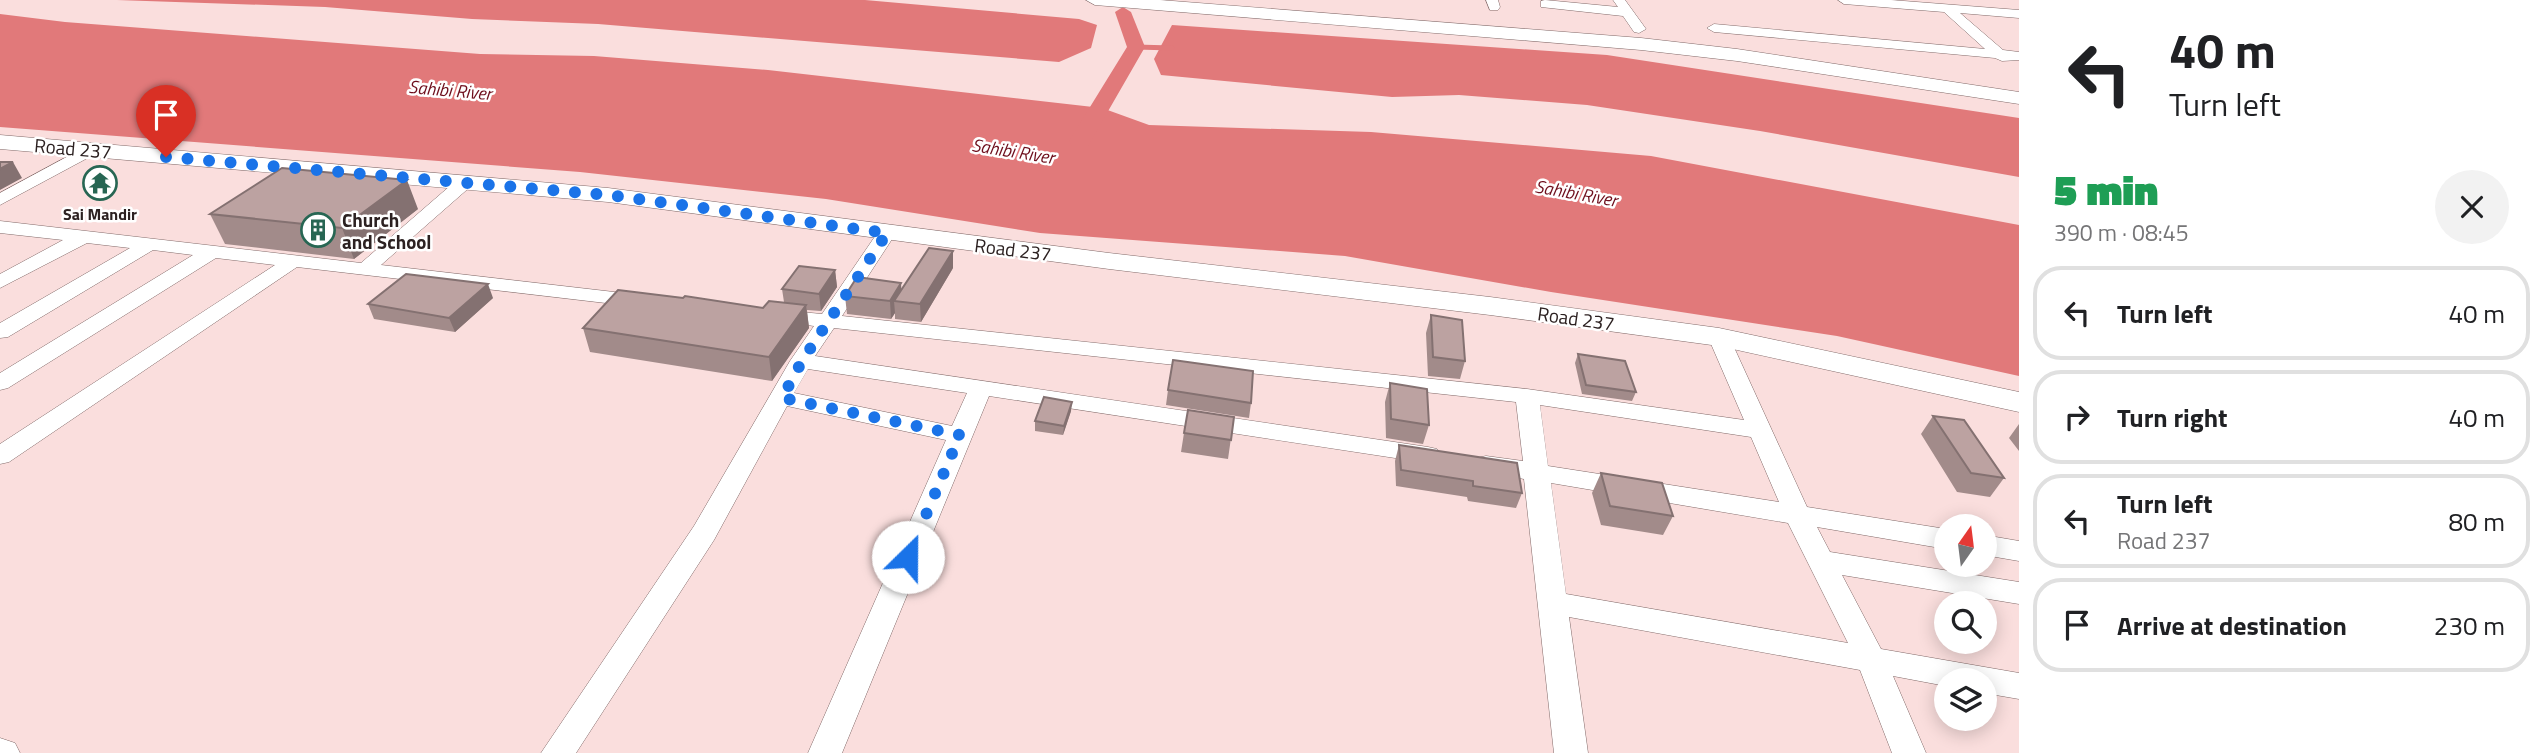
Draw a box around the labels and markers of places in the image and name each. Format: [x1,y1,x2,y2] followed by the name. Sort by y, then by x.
[136,85,196,157] pin
[81,164,119,202] temple icon: Sai Mandir
[63,202,137,226] place label: Sai Mandir
[342,205,432,256] place label: Church and School
[299,211,337,249] building icon: Church and School

